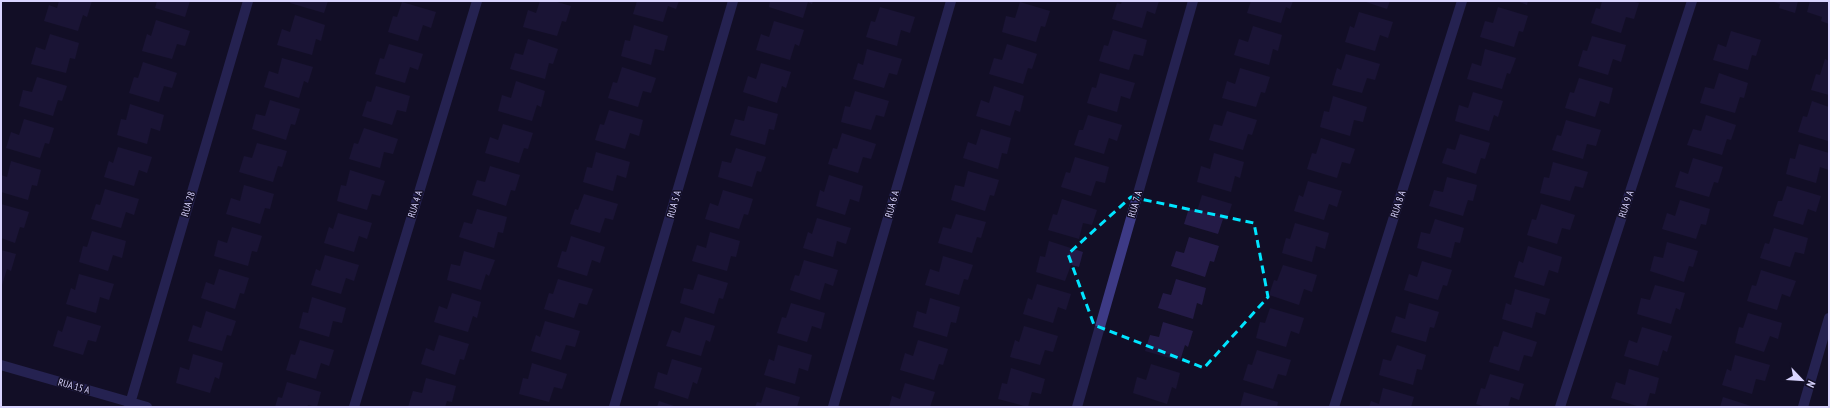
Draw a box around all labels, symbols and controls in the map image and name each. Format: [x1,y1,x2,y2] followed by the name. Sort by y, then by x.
[405,189,425,219] street label: RUA 4 A
[664,189,684,219] street label: RUA 5 A
[882,189,902,219] street label: RUA 6 A
[1125,189,1145,219] street label: RUA 7 A
[1388,189,1409,219] street label: RUA 8 A
[1616,189,1637,219] street label: RUA 9 A
[178,190,198,218] street label: RUA 28
[1782,360,1822,400] north arrow
[57,375,91,397] street label: RUA 15 A
[1803,379,1819,390] text: N

